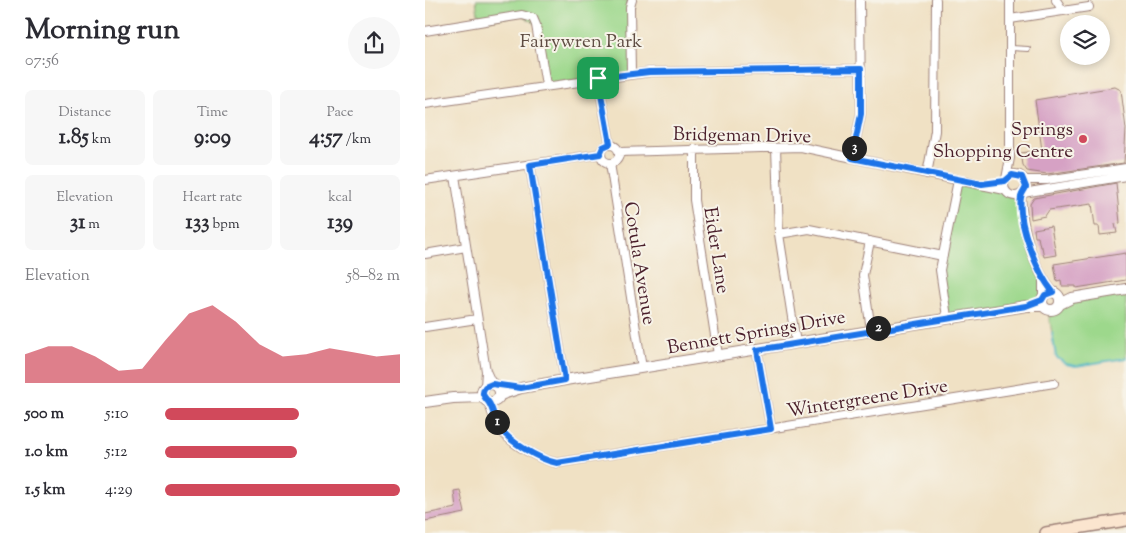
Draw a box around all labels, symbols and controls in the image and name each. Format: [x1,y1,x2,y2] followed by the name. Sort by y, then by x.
[25,11,180,51] text: Morning run
[1060,15,1110,65] map controls
[1060,15,1110,65] button: layers
[348,17,400,69] button: share
[520,29,643,56] park label: Fairywren Park
[25,50,59,73] text: 07:56
[577,57,619,99] pin
[584,64,612,92] icon: arrive
[58,103,111,123] text: Distance
[197,103,228,123] text: Time
[327,103,354,123] text: Pace
[933,117,1073,166] place label: Springs Shopping Centre
[673,122,812,151] street label: Bridgeman Drive
[59,123,89,153] text: 1.85
[194,123,231,153] text: 9:09
[309,123,343,153] text: 4:57
[89,130,111,150] text: km
[343,130,371,150] text: /km
[1077,133,1089,145] marker: Springs Shopping Centre
[841,136,867,160] pin: 3
[852,138,857,158] text: 3
[56,188,113,208] text: Elevation
[183,188,242,208] text: Heart rate
[328,188,352,208] text: kcal
[615,200,662,327] street label: Cotula Avenue
[695,205,736,296] street label: Eider Lane
[70,208,85,238] text: 31
[186,208,210,238] text: 133
[327,208,353,238] text: 139
[85,215,100,235] text: m
[210,215,239,235] text: bpm
[25,265,90,288] text: Elevation
[347,265,400,288] text: 58–82 m
[665,304,848,362] street label: Bennett Springs Drive
[865,316,891,340] pin: 2
[875,318,882,338] text: 2
[785,373,950,426] street label: Wintergreene Drive
[25,403,64,426] text: 500 m
[105,403,128,426] text: 5:10
[485,410,509,434] pin: 1
[495,412,500,432] text: 1
[25,441,68,464] text: 1.0 km
[105,441,128,464] text: 5:12
[25,479,65,502] text: 1.5 km
[105,479,133,502] text: 4:29

